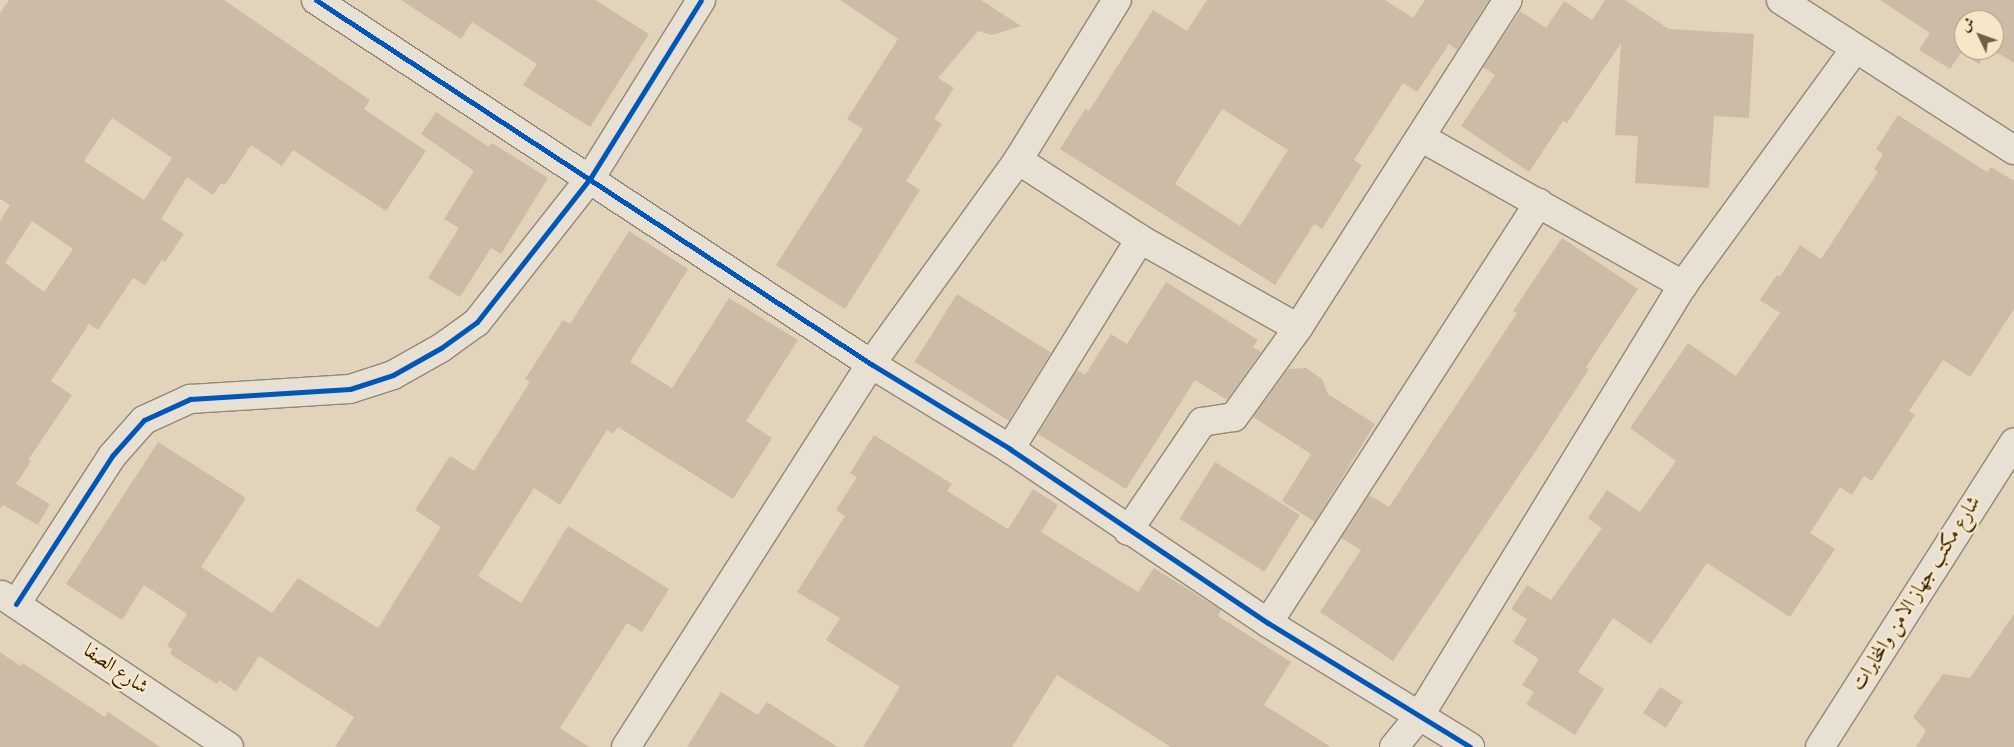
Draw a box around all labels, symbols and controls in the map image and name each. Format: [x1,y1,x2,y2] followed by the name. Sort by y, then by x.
[1954,10,2004,60] north arrow
[1957,14,1980,37] text: ش
[1847,492,1987,696] street label: شارع مكتب جهاز الامن والمخابرات
[78,640,152,700] street label: شارع الصفا

